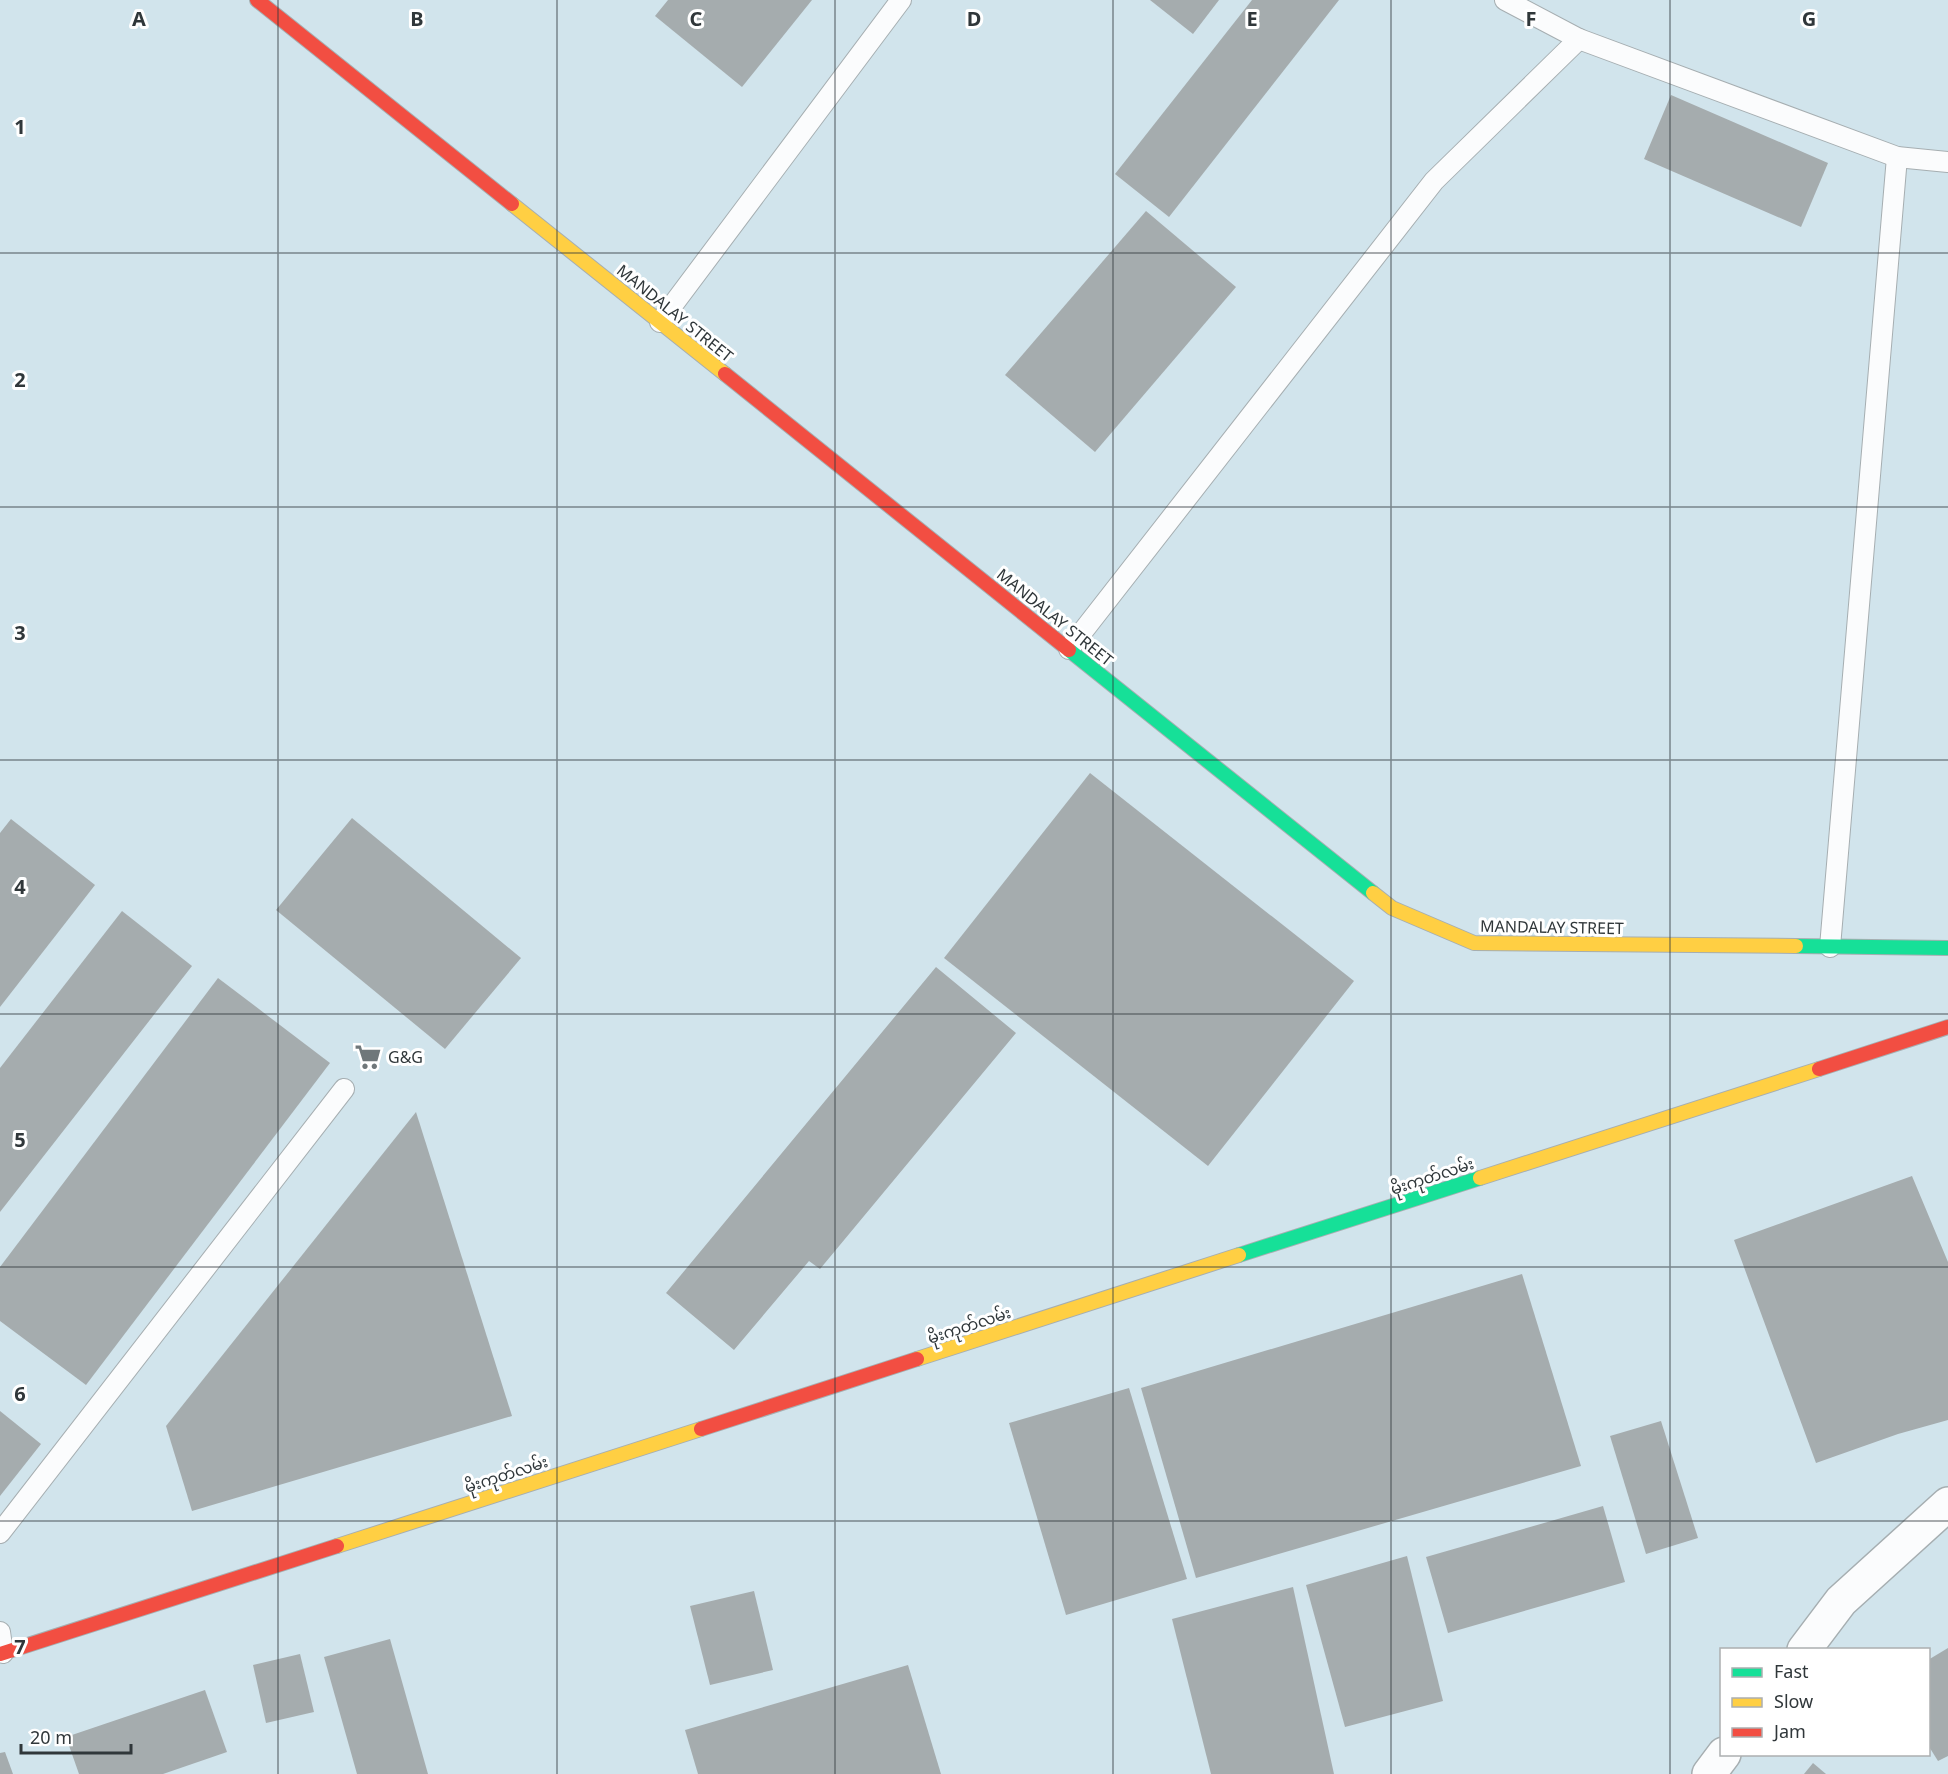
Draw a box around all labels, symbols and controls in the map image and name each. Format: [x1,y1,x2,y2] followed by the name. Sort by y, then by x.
[132,5,146,32] text: A
[410,5,424,32] text: B
[690,5,703,32] text: C
[967,5,981,32] text: D
[1246,5,1258,32] text: E
[1526,5,1536,32] text: F
[1802,5,1816,32] text: G
[14,113,26,140] text: 1
[612,259,738,367] street label: MANDALAY STREET
[14,366,26,393] text: 2
[992,563,1118,671] street label: MANDALAY STREET
[14,619,26,646] text: 3
[14,873,26,900] text: 4
[1480,915,1624,939] street label: MANDALAY STREET
[353,1042,383,1072] supermarket icon: G&G
[388,1046,423,1068] place label: G&G
[14,1126,26,1153] text: 5
[1387,1152,1478,1204] street label: မိုးကုတ်လမ်း
[924,1301,1015,1353] street label: မိုးကုတ်လမ်း
[14,1380,26,1407] text: 6
[461,1450,552,1502] street label: မိုးကုတ်လမ်း
[14,1633,26,1660] text: 7
[1720,1648,1930,1756] legend
[1774,1659,1809,1683] text: Fast
[1774,1689,1813,1713] text: Slow
[21,1717,130,1755] scale bar
[1772,1719,1806,1743] text: Jam
[30,1725,72,1749] text: 20 m

